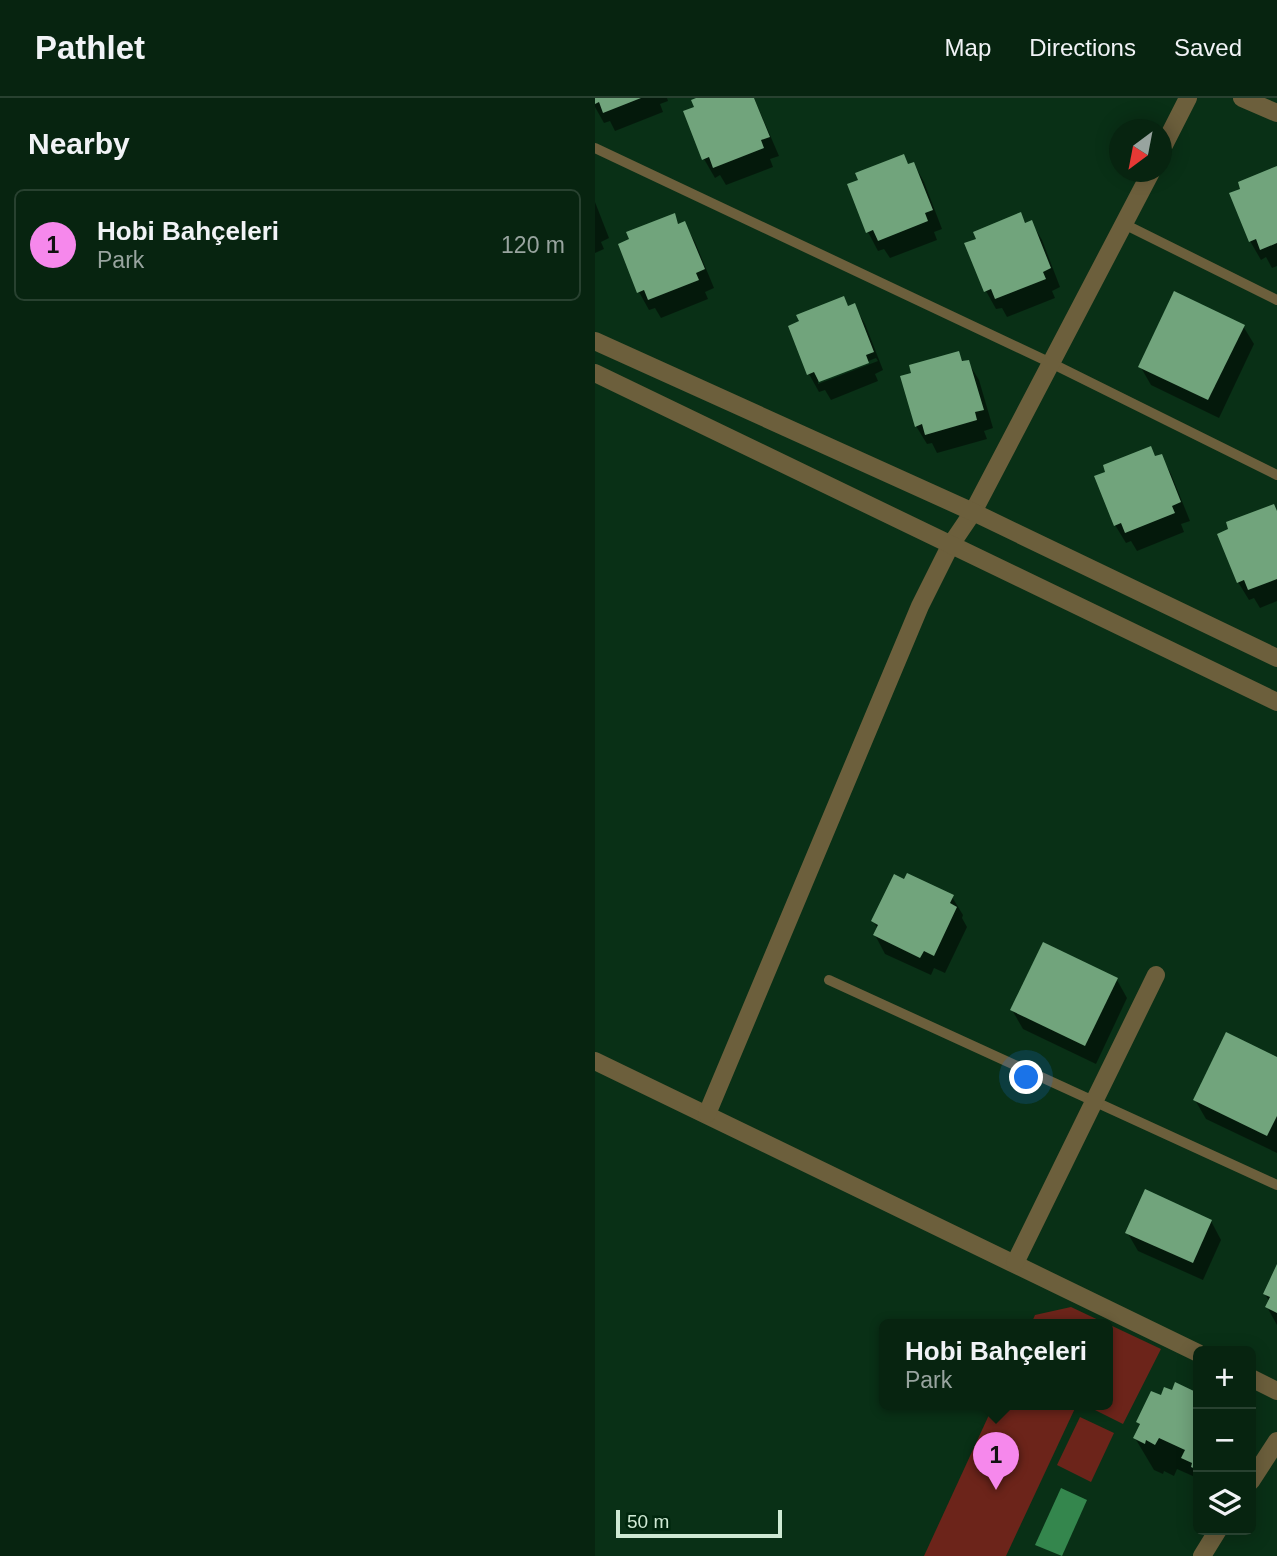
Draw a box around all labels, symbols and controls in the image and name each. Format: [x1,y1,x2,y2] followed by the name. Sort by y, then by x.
[35,29,145,66] text: Pathlet
[945,34,991,61] text: Map
[1029,34,1136,61] text: Directions
[1174,34,1242,61] text: Saved
[1109,119,1172,182] north arrow
[28,127,130,160] text: Nearby
[97,216,279,246] text: Hobi Bahçeleri
[47,232,59,258] text: 1
[501,232,565,258] text: 120 m
[97,247,144,273] text: Park
[1009,1060,1043,1094] your location
[879,1319,1113,1410] popup
[905,1336,1087,1366] text: Hobi Bahçeleri
[1193,1346,1256,1535] map controls
[1193,1346,1256,1409] button: +
[905,1367,952,1393] text: Park
[1193,1409,1256,1472] button: −
[973,1432,1019,1490] pin: 1
[1193,1472,1256,1535] button: layers
[616,1507,782,1539] scale bar
[627,1511,669,1532] text: 50 m

